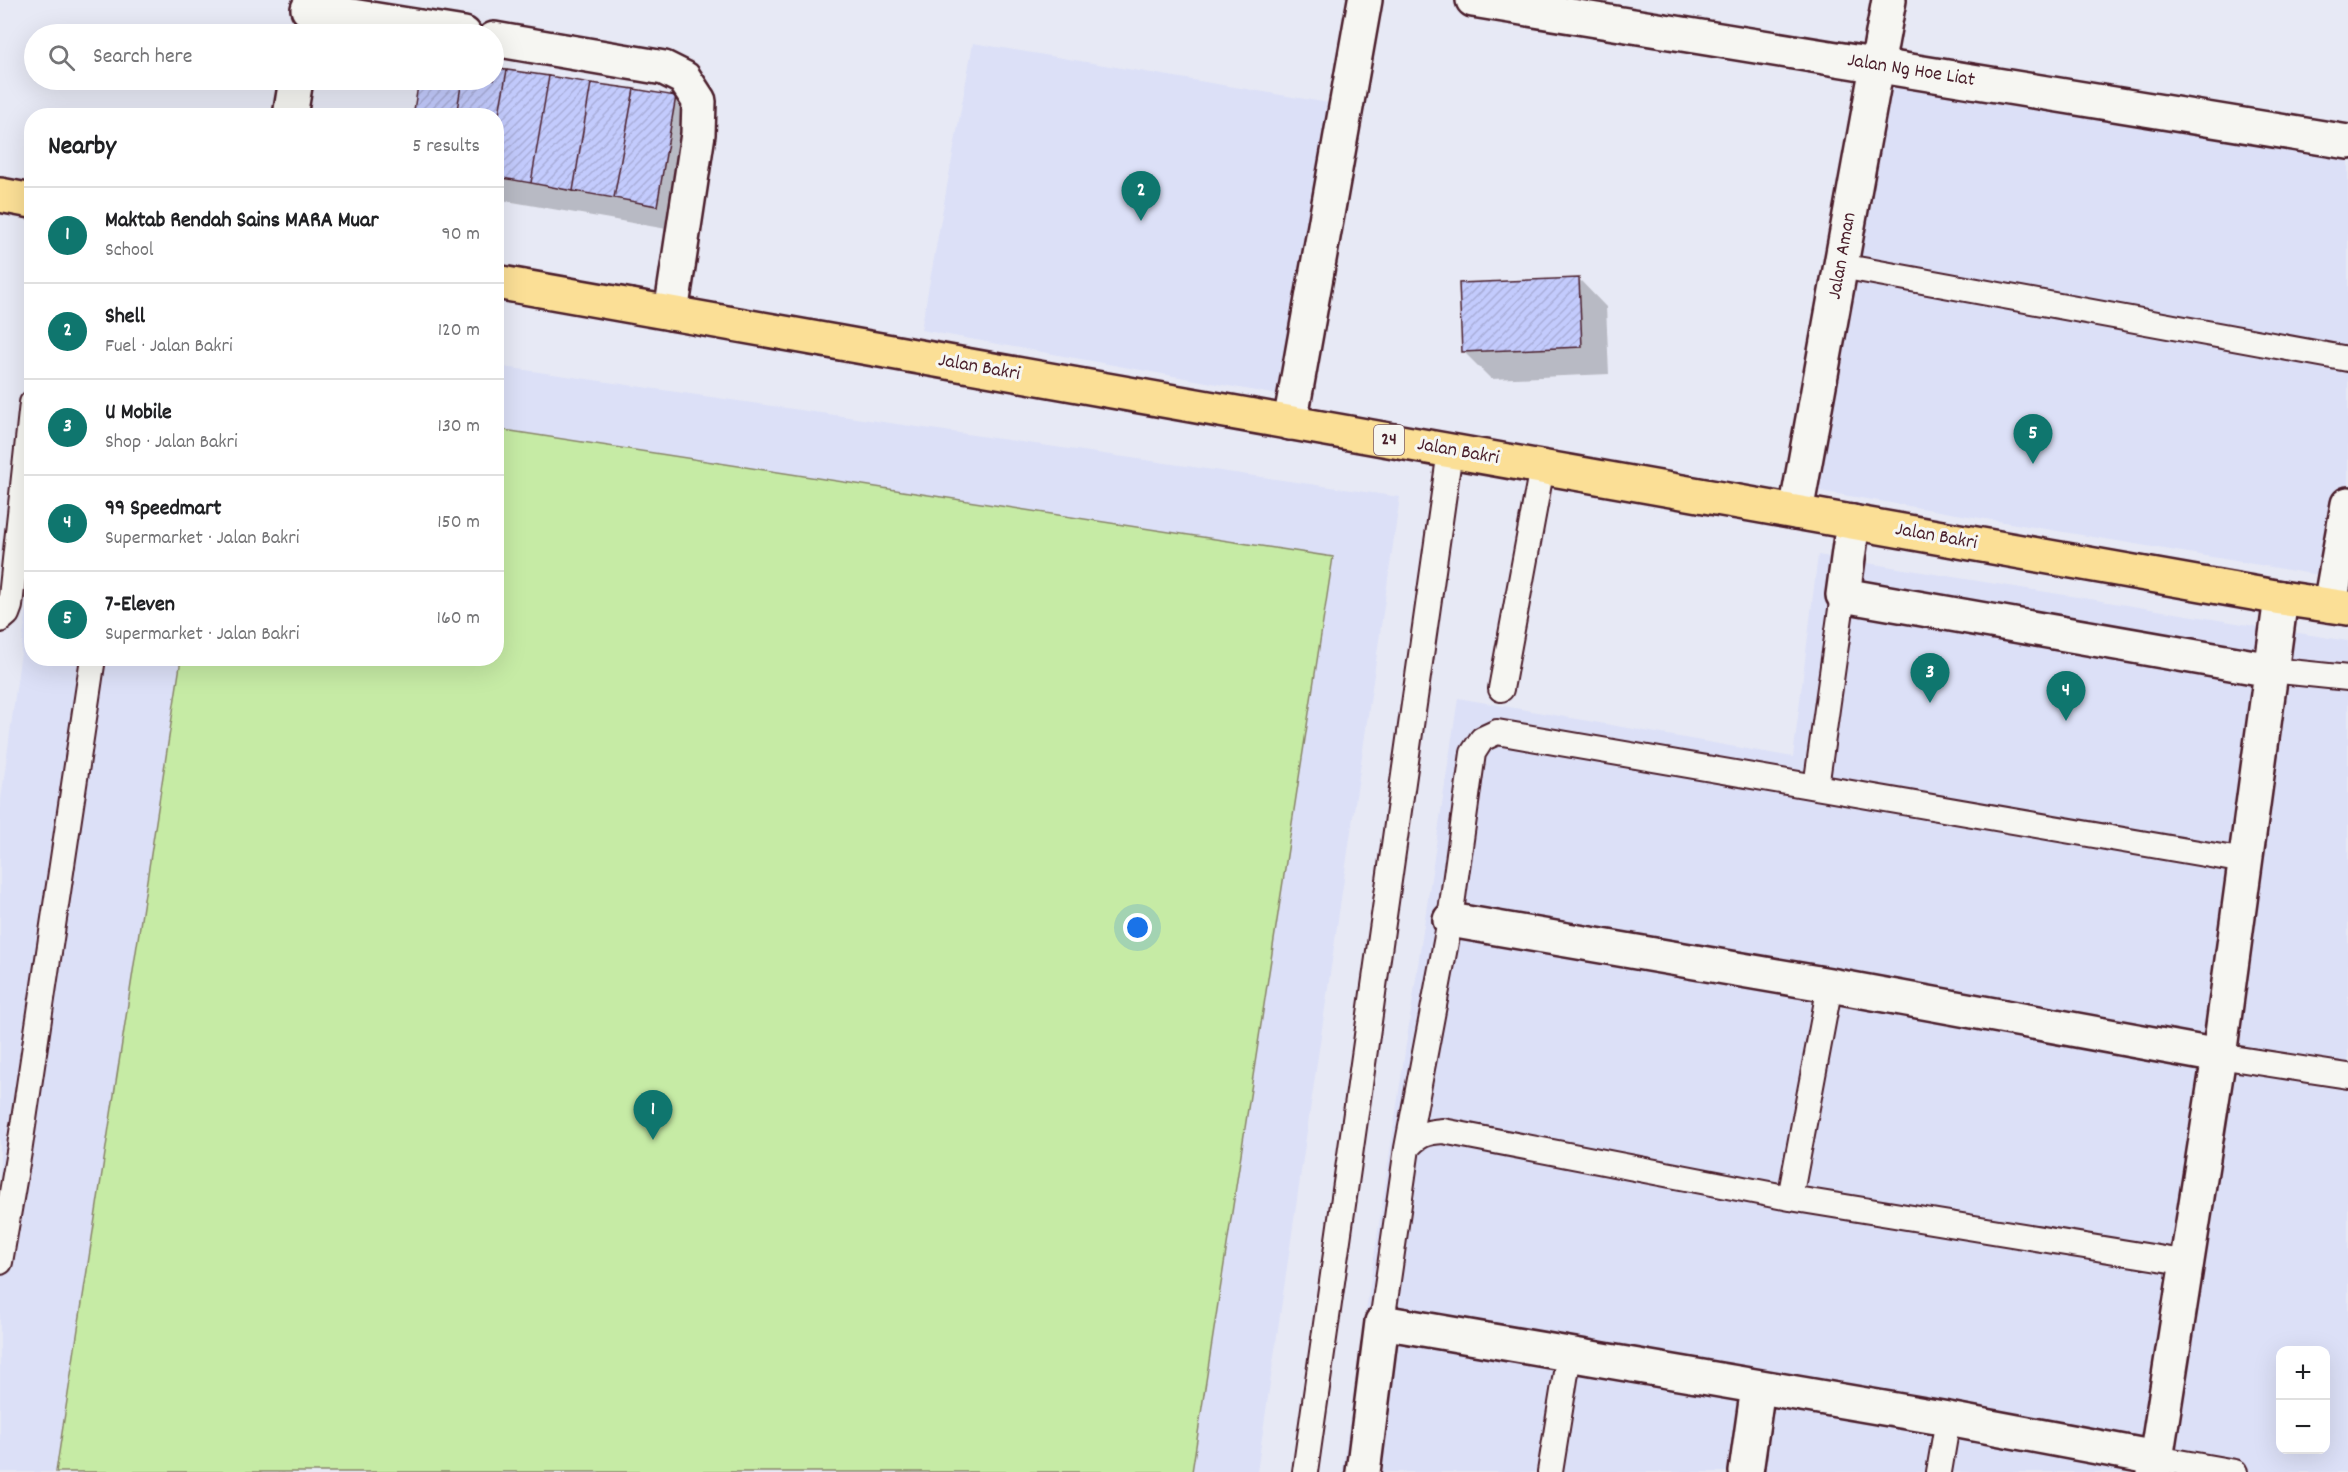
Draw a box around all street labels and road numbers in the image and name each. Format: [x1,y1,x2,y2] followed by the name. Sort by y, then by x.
[1845,47,1977,95] street label: Jalan Ng Hoe Liat
[1822,210,1864,302] street label: Jalan Aman
[936,347,1023,389] street label: Jalan Bakri
[1374,425,1404,455] road number: 24
[1415,431,1502,473] street label: Jalan Bakri
[1893,516,1980,558] street label: Jalan Bakri

